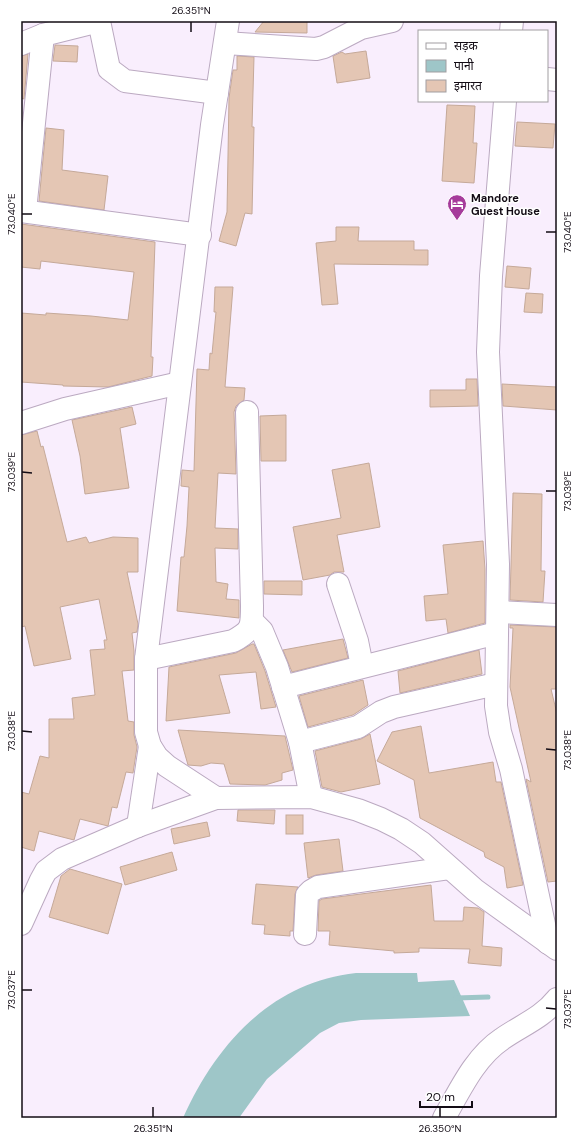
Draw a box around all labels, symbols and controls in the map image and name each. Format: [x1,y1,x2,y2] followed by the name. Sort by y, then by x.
[171,4,211,17] text: 26.351°N
[418,30,548,102] legend
[454,38,479,54] text: सड़क
[454,58,475,74] text: पानी
[454,78,483,94] text: इमारत
[471,191,540,218] place label: Mandore Guest House
[5,193,18,235] text: 73.040°E
[446,193,468,221] hotel icon: Mandore Guest House
[561,211,574,253] text: 73.040°E
[5,451,18,492] text: 73.039°E
[561,470,574,511] text: 73.039°E
[5,710,18,751] text: 73.038°E
[561,729,574,770] text: 73.038°E
[5,970,18,1010] text: 73.037°E
[561,989,574,1029] text: 73.037°E
[420,1083,472,1109] scale bar
[426,1089,455,1105] text: 20 m
[133,1122,173,1135] text: 26.351°N
[419,1122,461,1135] text: 26.350°N

